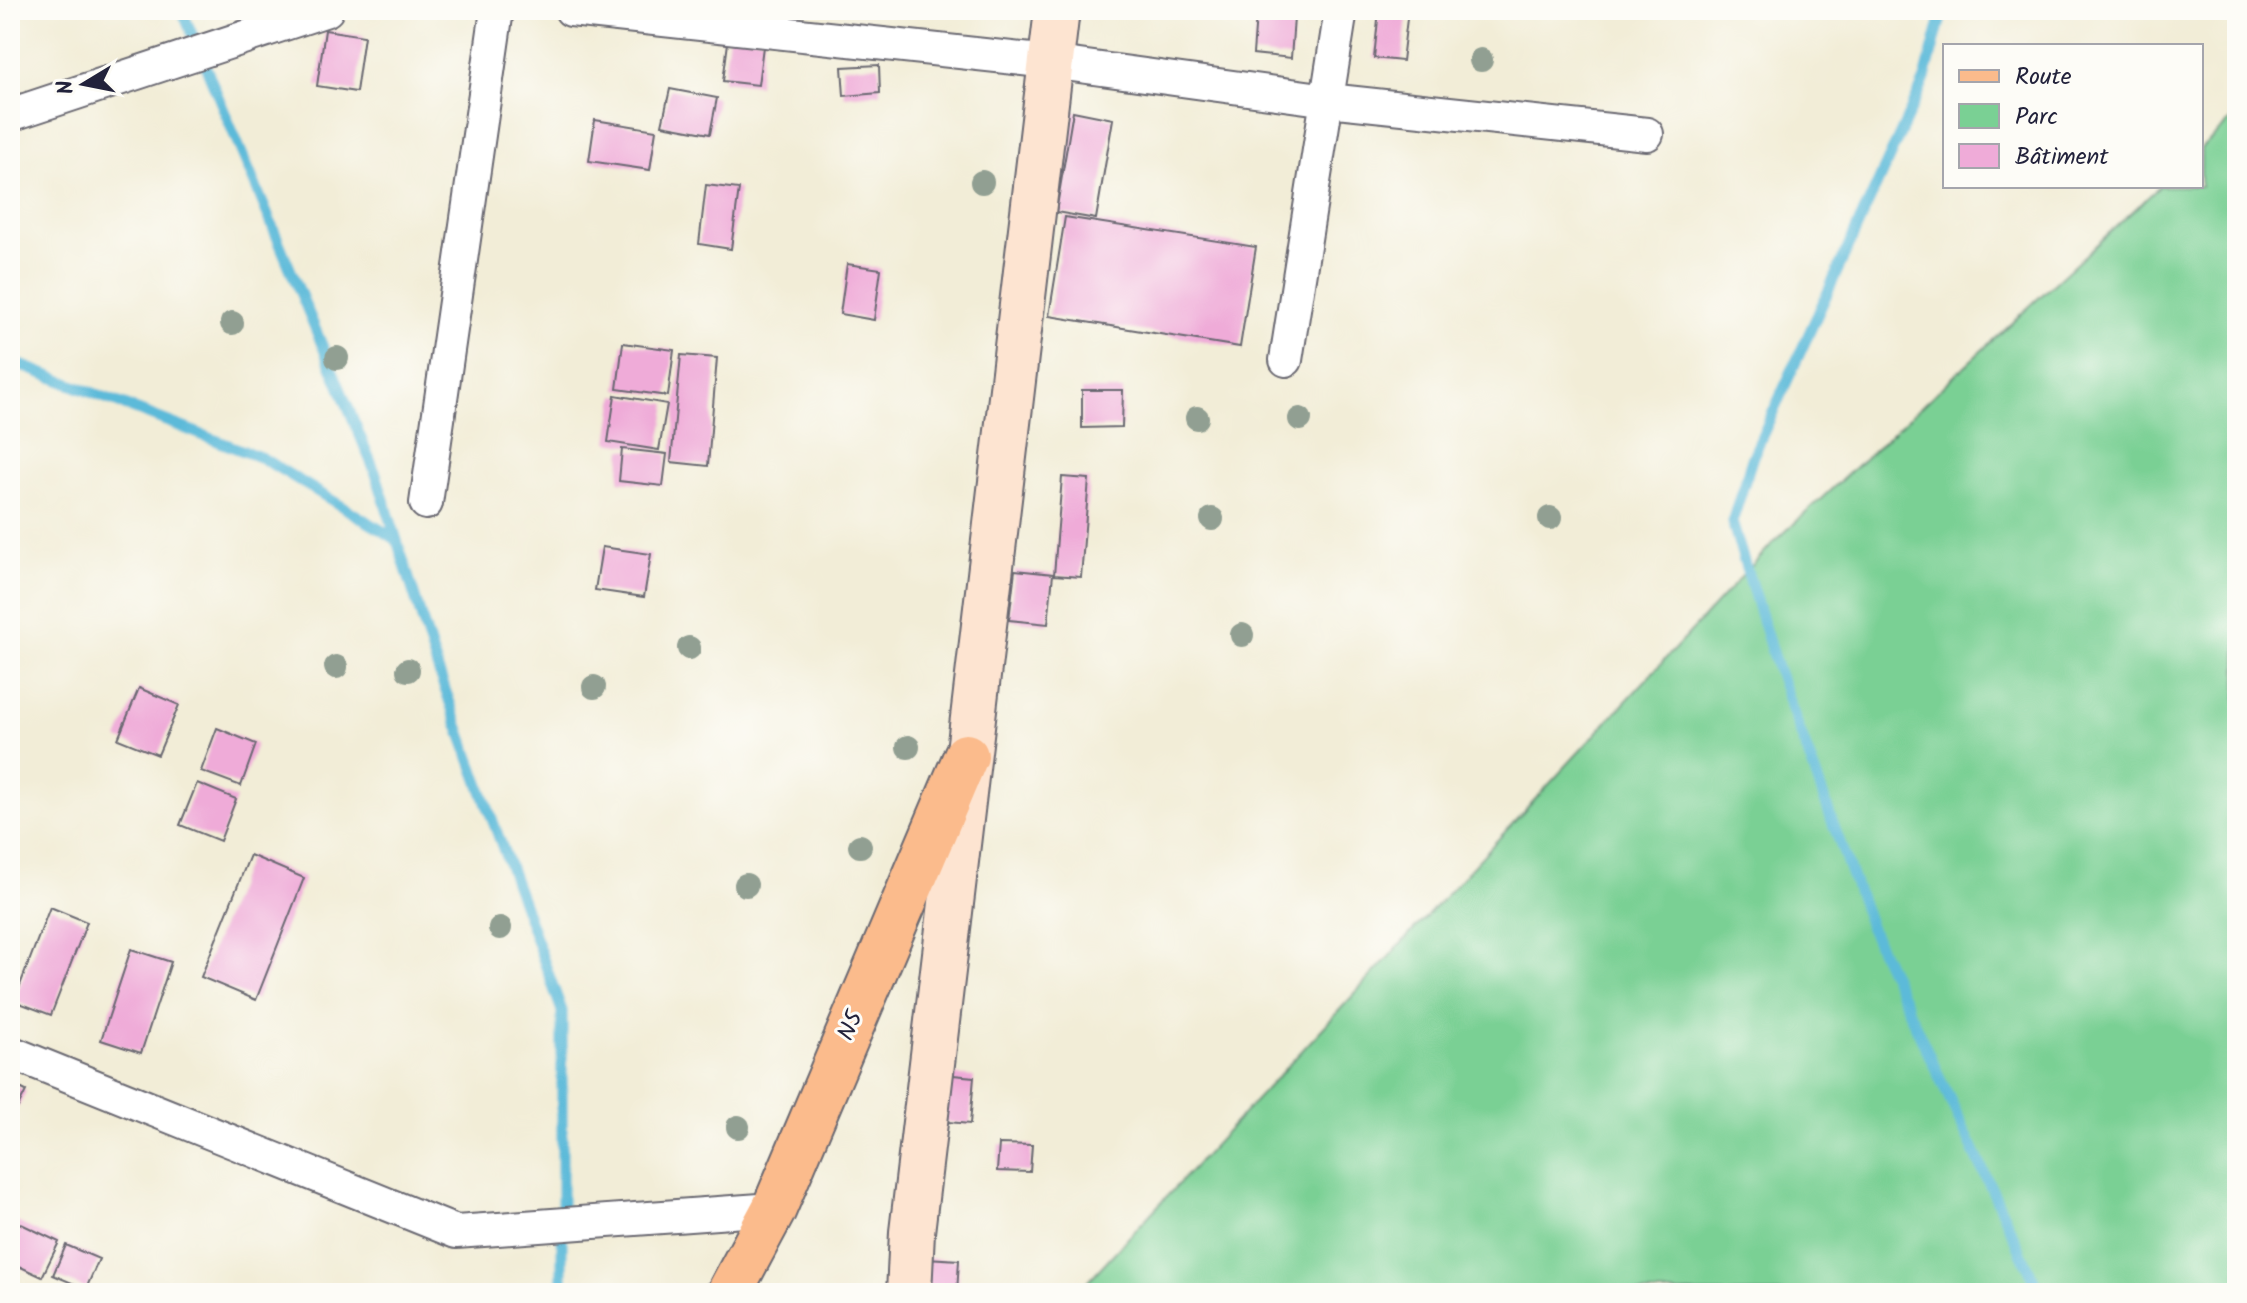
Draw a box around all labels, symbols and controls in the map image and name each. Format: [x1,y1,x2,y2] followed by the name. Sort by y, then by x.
[44,44,124,124] north arrow
[1943,44,2203,188] legend
[2015,58,2072,97] text: Route
[48,77,85,97] text: N
[2015,98,2058,137] text: Parc
[2015,138,2109,177] text: Bâtiment
[827,1003,875,1047] street label: N5

